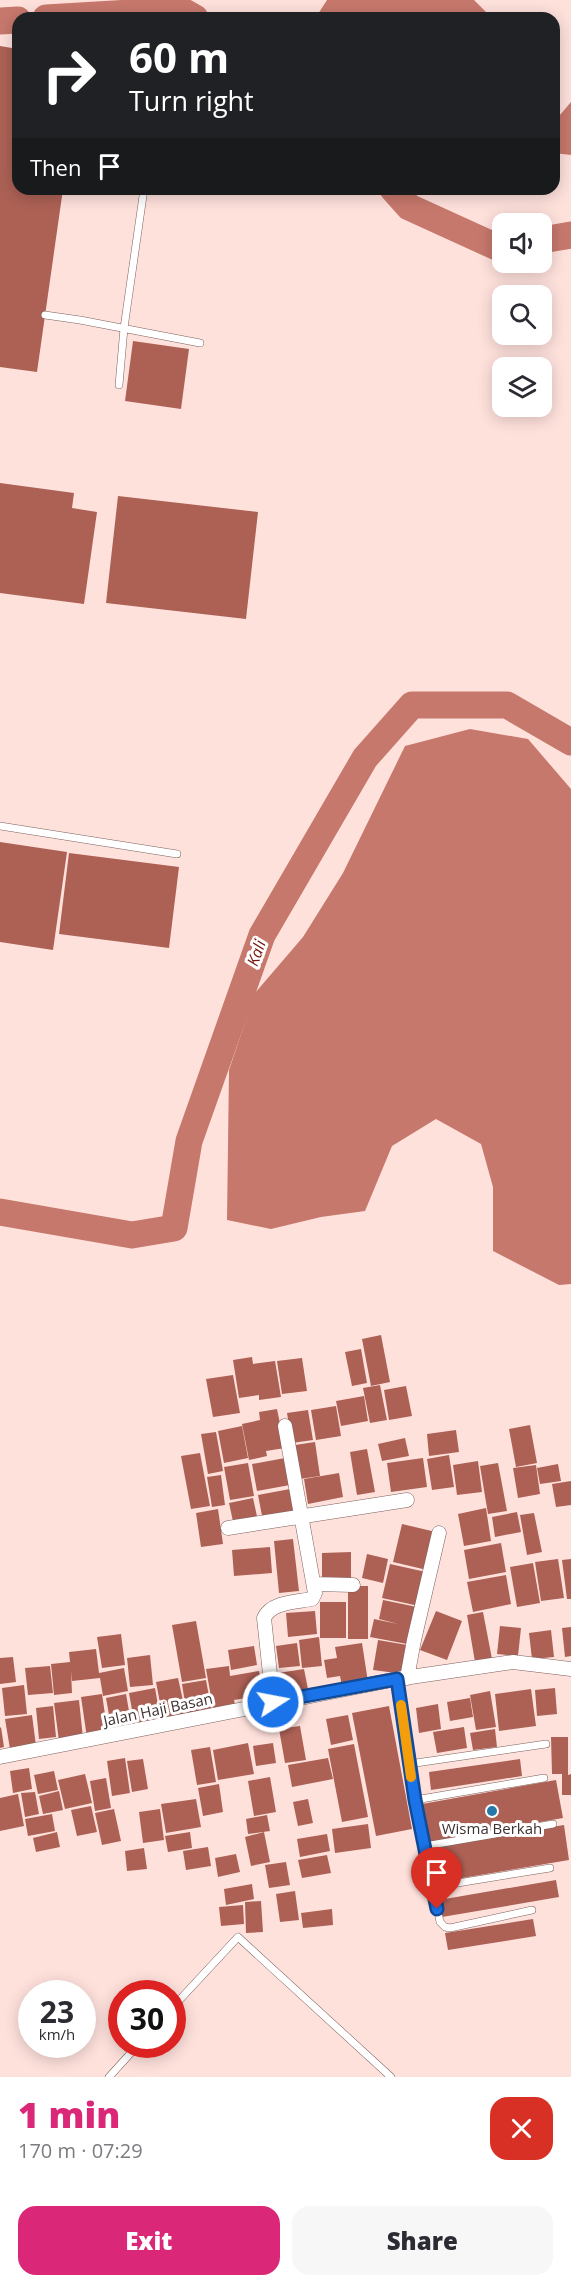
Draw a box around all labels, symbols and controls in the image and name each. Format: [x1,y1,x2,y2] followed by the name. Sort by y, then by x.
[129,28,229,85] text: 60 m
[30,36,108,114] icon: right
[129,82,254,119] text: Turn right
[93,150,126,183] icon: arrive
[30,152,81,182] text: Then
[492,213,552,417] map controls
[492,213,552,273] button: sound
[492,285,552,345] button: search
[492,357,552,417] button: layers
[241,936,271,969] water label: Kali
[241,1670,305,1734] position arrow
[99,1688,214,1731] street label: Jalan Haji Basan
[485,1804,499,1818] marker: Wisma Berkah
[442,1818,542,1838] place label: Wisma Berkah
[411,1847,462,1909] pin
[420,1856,453,1889] icon: arrive
[108,1980,186,2058] speed limit sign: 30
[40,1991,74,2032] text: 23
[39,2024,75,2044] text: km/h
[18,2090,120,2139] text: 1 min
[490,2097,553,2160] button: close
[18,2137,143,2164] text: 170 m · 07:29
[18,2206,280,2275] button: Exit
[292,2206,553,2275] button: Share

